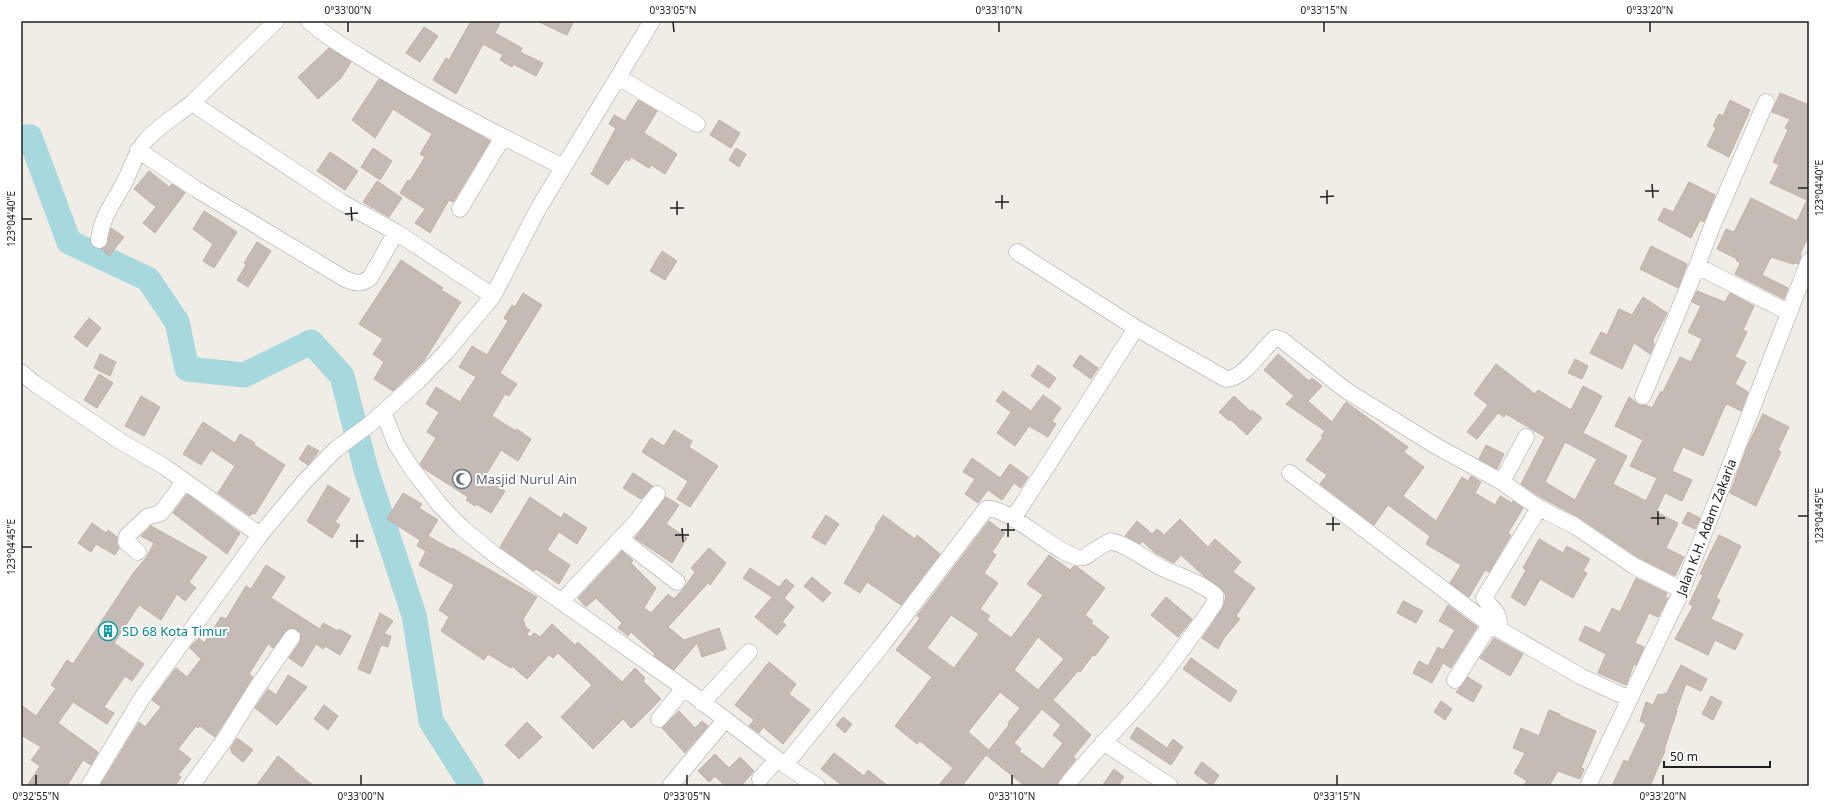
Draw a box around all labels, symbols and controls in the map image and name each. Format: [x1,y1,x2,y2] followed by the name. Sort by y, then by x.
[325,3,371,17] text: 0°33'00"N
[650,3,696,17] text: 0°33'05"N
[976,3,1022,17] text: 0°33'10"N
[1301,3,1347,17] text: 0°33'15"N
[1627,3,1673,17] text: 0°33'20"N
[1812,160,1826,216] text: 123°04'40"E
[4,191,18,247] text: 123°04'40"E
[1671,456,1740,600] street label: Jalan K.H. Adam Zakaria
[451,468,473,490] mosque icon: Masjid Nurul Ain
[476,470,577,488] place label: Masjid Nurul Ain
[1812,488,1826,544] text: 123°04'45"E
[4,519,18,575] text: 123°04'45"E
[97,620,119,642] building icon: SD 68 Kota Timur
[122,622,228,640] place label: SD 68 Kota Timur
[1664,743,1770,769] scale bar
[1670,748,1698,765] text: 50 m
[13,789,59,803] text: 0°32'55"N
[338,789,384,803] text: 0°33'00"N
[664,789,710,803] text: 0°33'05"N
[989,789,1035,803] text: 0°33'10"N
[1314,789,1360,803] text: 0°33'15"N
[1640,789,1686,803] text: 0°33'20"N

